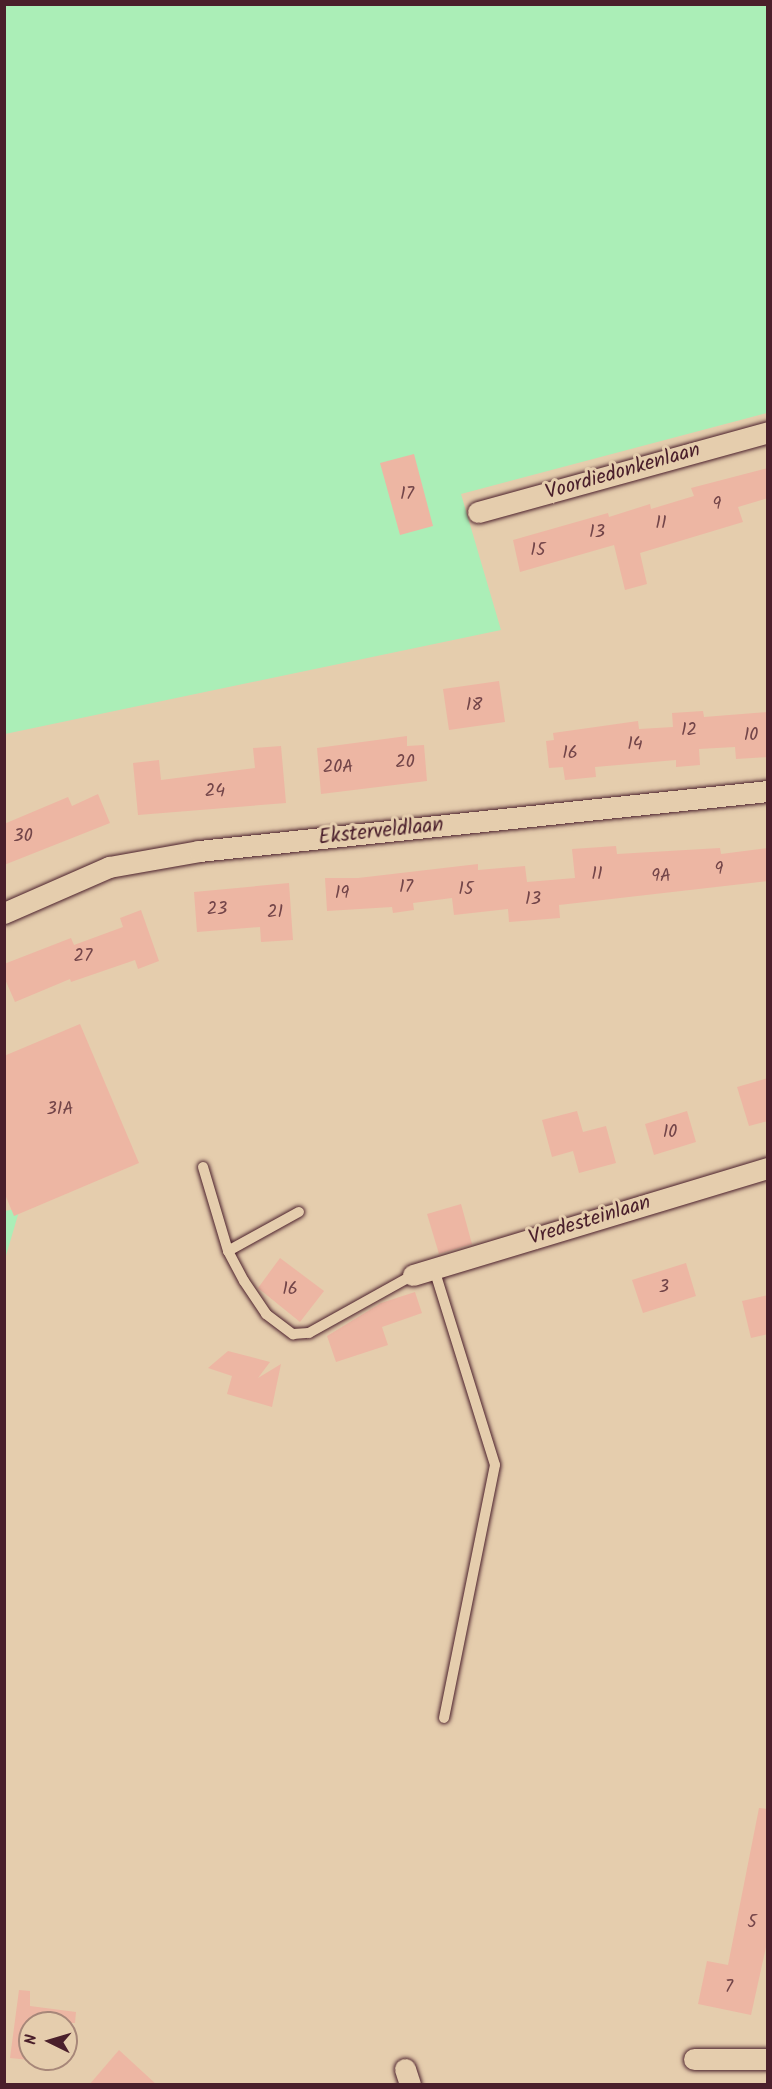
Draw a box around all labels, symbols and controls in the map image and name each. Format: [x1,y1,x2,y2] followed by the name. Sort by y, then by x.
[543,438,703,506] street label: Voordiedonkenlaan
[400,484,414,506] house number: 17
[713,494,721,516] house number: 9
[655,513,667,535] house number: 11
[589,522,605,544] house number: 13
[530,540,546,562] house number: 15
[466,695,482,717] house number: 18
[681,720,697,742] house number: 12
[744,725,758,747] house number: 10
[627,734,643,756] house number: 14
[562,743,578,765] house number: 16
[395,752,415,774] house number: 20
[323,757,353,779] house number: 20A
[205,781,225,803] house number: 24
[317,813,445,851] street label: Eksterveldlaan
[13,826,33,848] house number: 30
[715,859,723,881] house number: 9
[591,864,603,886] house number: 11
[651,866,671,888] house number: 9A
[399,877,413,899] house number: 17
[458,879,474,901] house number: 15
[335,883,349,905] house number: 19
[525,889,541,911] house number: 13
[207,899,227,921] house number: 23
[267,902,283,924] house number: 21
[74,946,92,968] house number: 27
[47,1099,73,1121] house number: 31A
[663,1122,677,1144] house number: 10
[526,1190,654,1252] street label: Vredesteinlaan
[659,1277,669,1299] house number: 3
[282,1279,298,1301] house number: 16
[747,1912,757,1934] house number: 5
[725,1977,733,1999] house number: 7
[18,2011,78,2071] north arrow
[19,2033,44,2046] text: N

